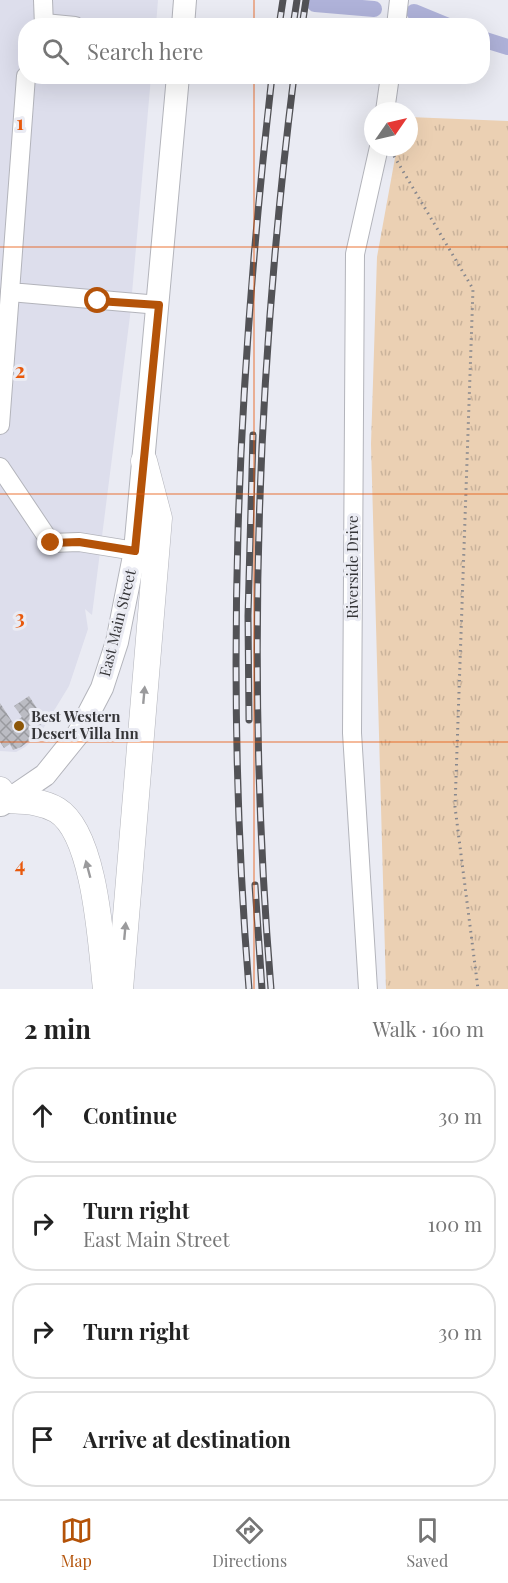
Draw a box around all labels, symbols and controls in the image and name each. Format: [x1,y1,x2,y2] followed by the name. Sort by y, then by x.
[18,18,490,84] search box
[39,35,72,68] icon: search
[87,36,203,66] text: Search here
[364,102,418,156] north arrow
[16,108,24,135] text: 1
[84,287,110,313] route start
[15,356,25,383] text: 2
[342,515,362,619] street label: Riverside Drive
[37,529,63,555] route end
[94,566,140,679] street label: East Main Street
[15,603,25,630] text: 3
[139,685,149,704] one-way arrow
[31,706,139,743] place label: Best Western Desert Villa Inn
[12,719,26,733] marker: Best Western Desert Villa Inn
[15,850,25,877] text: 4
[83,860,93,878] one-way arrow
[120,921,130,940] one-way arrow
[24,1011,91,1046] text: 2 min
[373,1015,484,1042] text: Walk · 160 m
[26,1099,59,1132] icon: ahead
[83,1100,177,1130] text: Continue
[438,1102,482,1129] text: 30 m
[83,1195,189,1225] text: Turn right
[26,1207,59,1240] icon: right
[428,1210,482,1237] text: 100 m
[83,1225,230,1252] text: East Main Street
[26,1315,59,1348] icon: right
[83,1316,189,1346] text: Turn right
[438,1318,482,1345] text: 30 m
[26,1423,59,1456] icon: arrive
[83,1424,291,1454] text: Arrive at destination
[60,1514,93,1571] tab: Map
[212,1514,287,1571] tab: Directions
[407,1514,448,1571] tab: Saved

